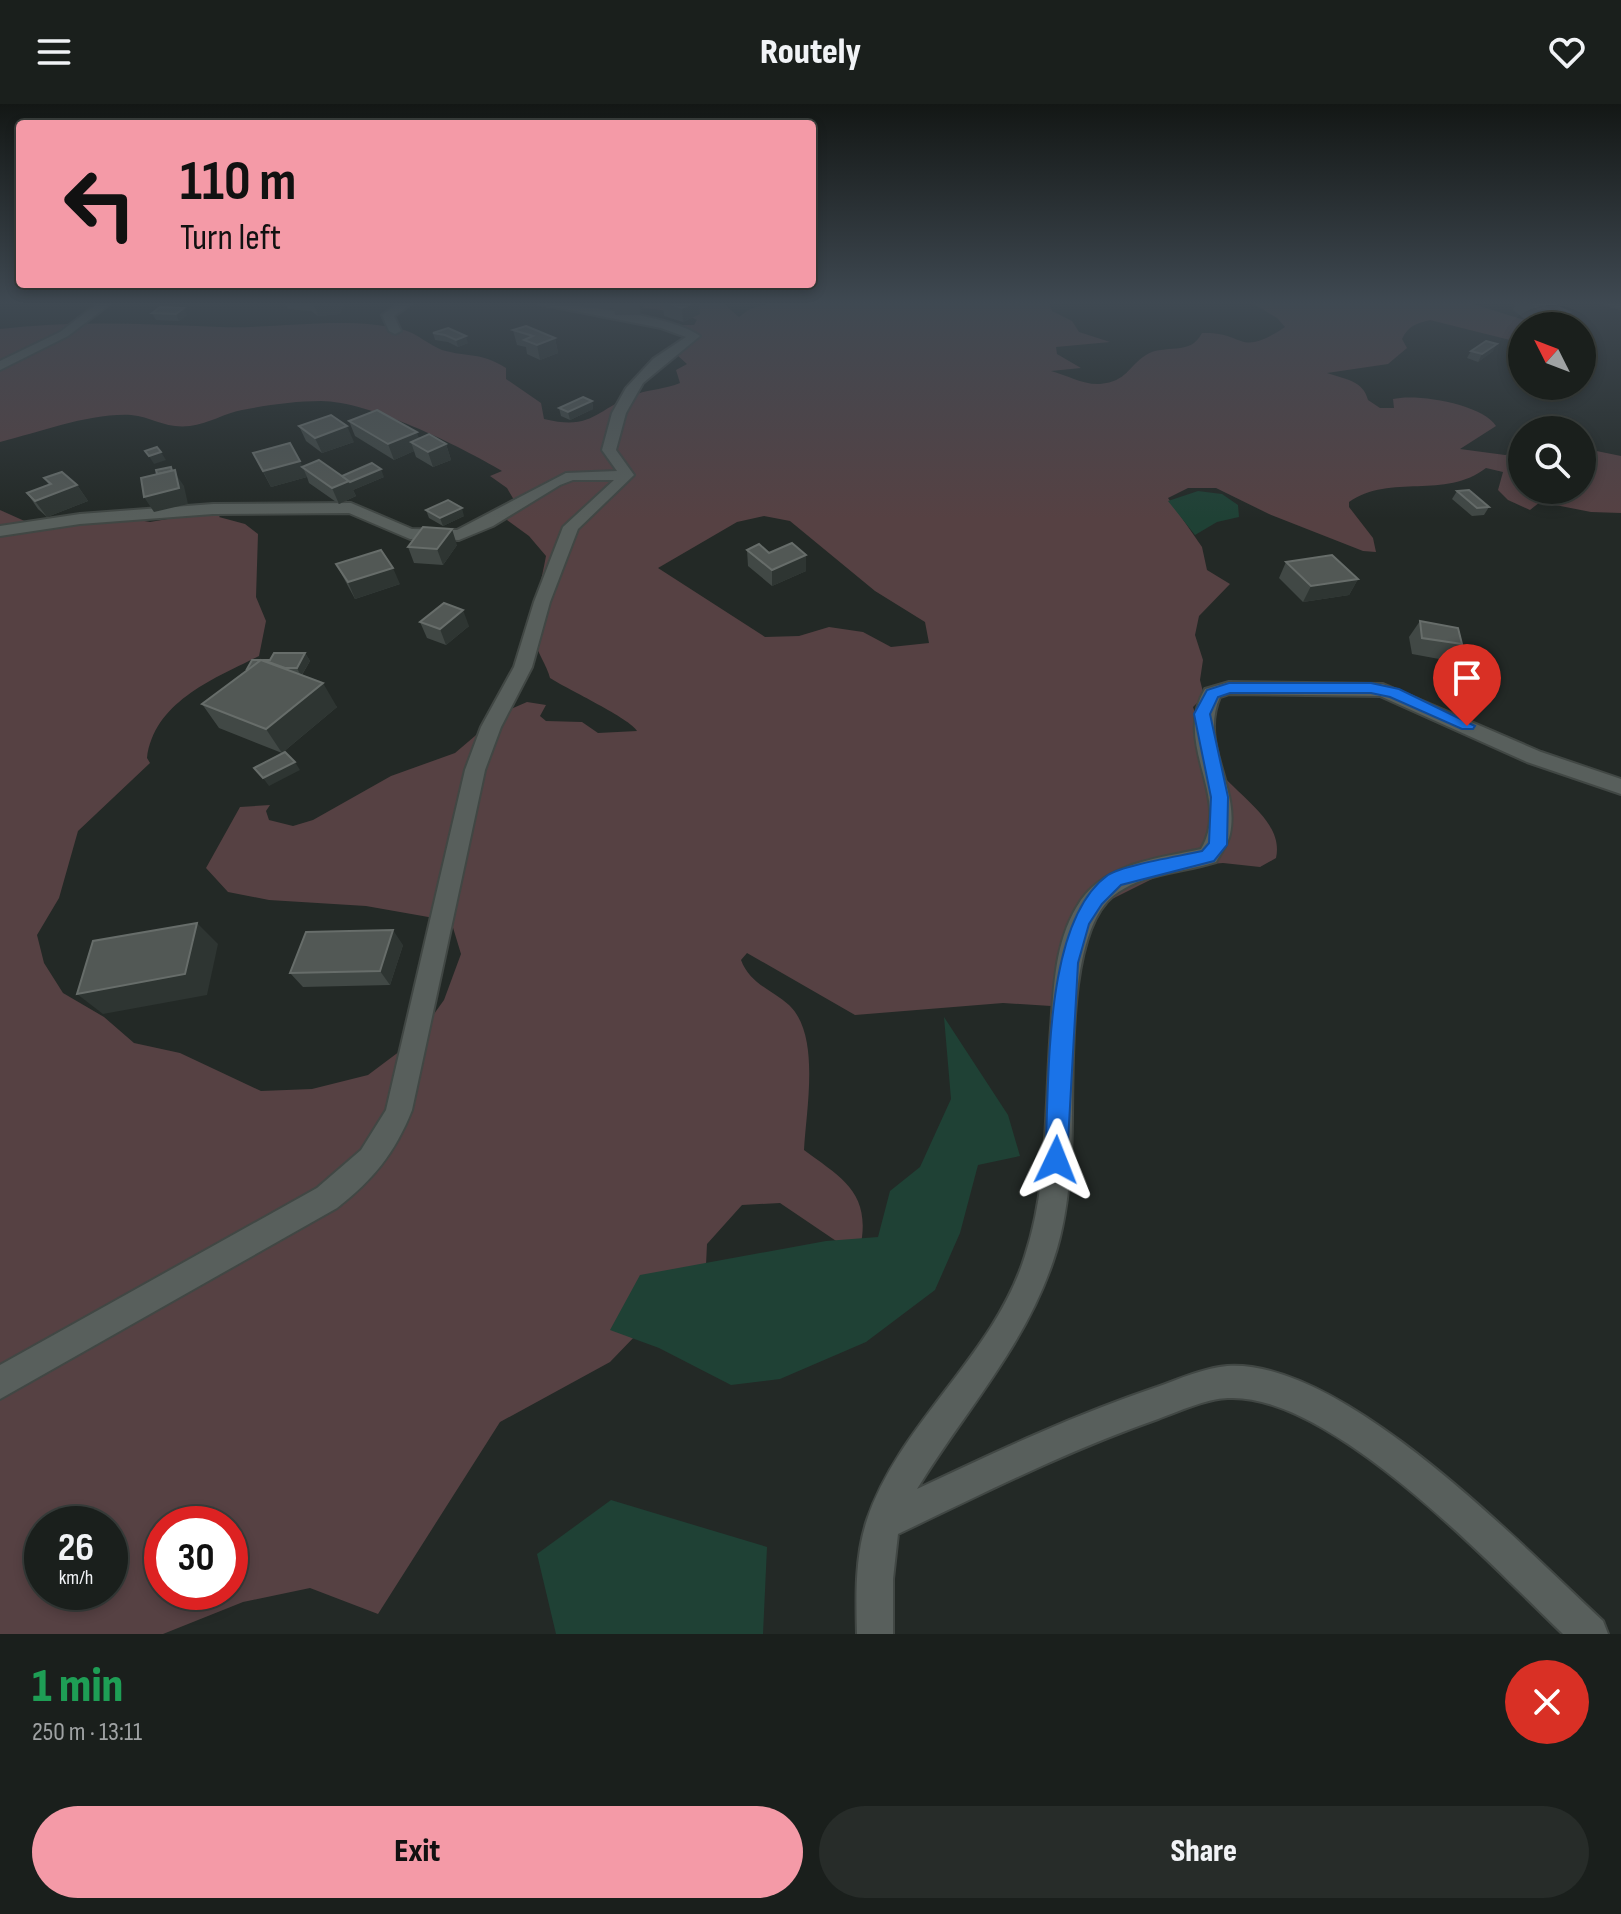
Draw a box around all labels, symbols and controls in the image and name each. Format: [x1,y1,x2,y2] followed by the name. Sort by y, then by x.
[32,30,76,74] icon: menu
[1545,30,1589,74] icon: heart
[760,31,861,74] text: Routely
[180,149,296,216] text: 110 m
[48,152,152,256] icon: left
[180,217,281,260] text: Turn left
[1508,312,1596,400] north arrow
[1508,312,1596,504] map controls
[1508,416,1596,504] button: search
[1433,644,1501,726] pin
[1445,656,1489,700] icon: arrive
[1014,1118,1098,1202] position arrow
[144,1506,248,1610] speed limit sign: 30
[58,1524,94,1572] text: 26
[59,1566,93,1590] text: km/h
[32,1658,123,1715] text: 1 min
[1505,1660,1589,1744] button: close
[32,1717,142,1748] text: 250 m · 13:11
[32,1806,803,1898] button: Exit
[819,1806,1589,1898] button: Share

